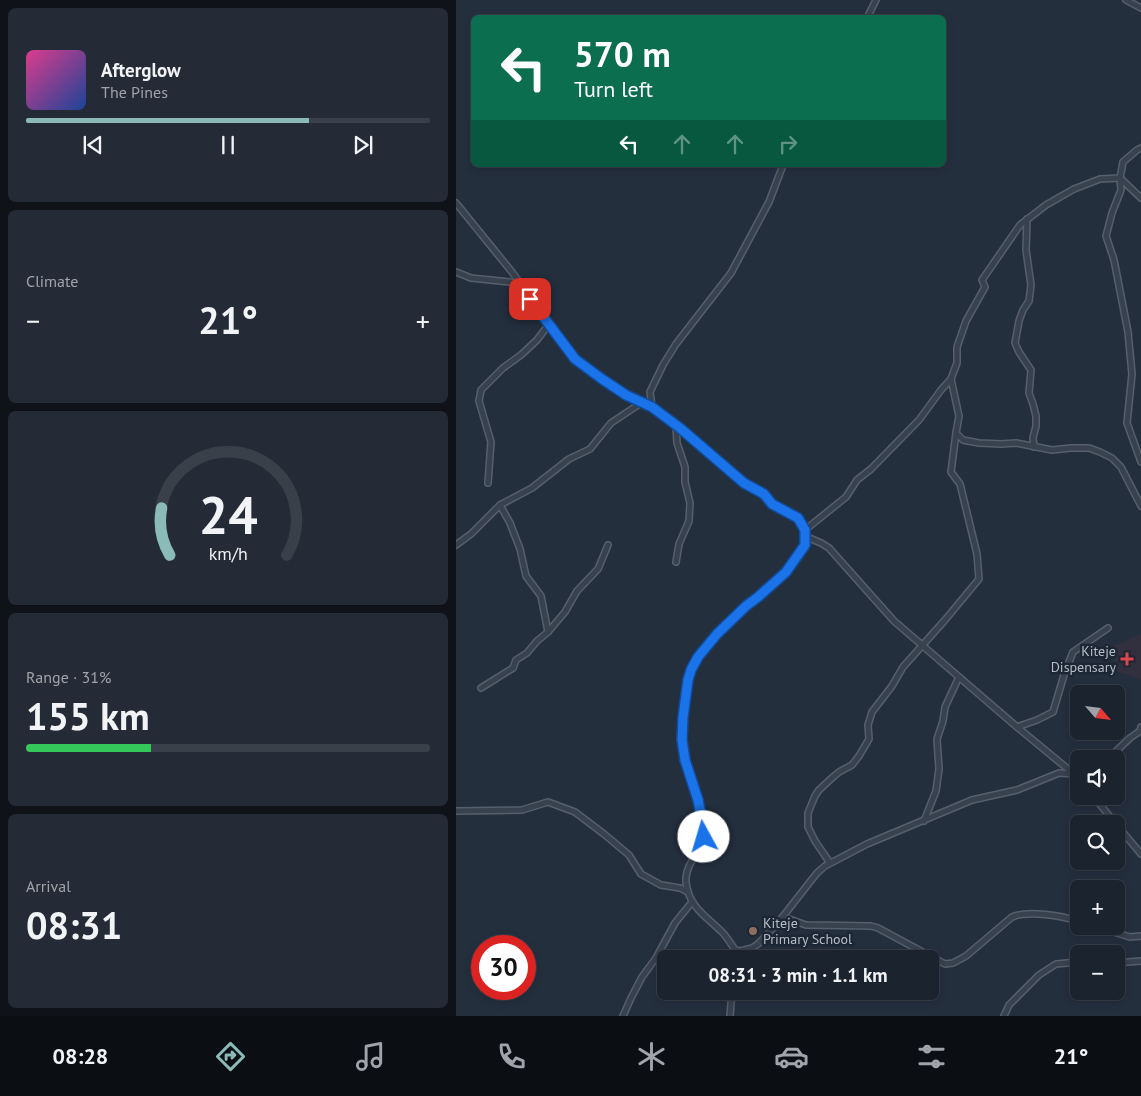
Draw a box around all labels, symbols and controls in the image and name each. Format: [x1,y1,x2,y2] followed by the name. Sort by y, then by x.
[574,31,671,77] text: 570 m
[491,35,556,100] icon: left
[101,58,181,82] text: Afterglow
[574,75,653,103] text: Turn left
[101,82,168,102] text: The Pines
[615,130,643,158] icon: left
[668,130,696,158] icon: ahead
[721,130,749,158] icon: ahead
[774,130,802,158] icon: right
[79,131,107,159] icon: previous
[214,131,242,159] icon: pause
[349,131,377,159] icon: next
[26,271,78,291] text: Climate
[509,278,551,320] pin
[516,285,544,313] icon: arrive
[198,295,258,344] text: 21°
[26,302,40,339] text: −
[416,302,430,339] text: +
[199,481,257,548] text: 24
[208,542,248,565] text: km/h
[1051,642,1116,676] place label: Kiteje Dispensary
[1120,652,1134,666] marker: Kiteje Dispensary
[26,667,111,687] text: Range · 31%
[1070,685,1125,740] north arrow
[1070,685,1125,1000] map controls
[26,691,150,740] text: 155 km
[1070,750,1125,805] button: sound
[677,810,729,862] position arrow
[1070,815,1125,870] button: search
[26,876,71,896] text: Arrival
[1070,880,1125,935] button: +
[26,900,122,949] text: 08:31
[763,914,852,948] place label: Kiteje Primary School
[747,925,759,937] marker: Kiteje Primary School
[471,935,536,1000] speed limit sign: 30
[1070,945,1125,1000] button: −
[708,963,888,987] text: 08:31 · 3 min · 1.1 km
[213,1039,248,1074] icon: directions
[353,1039,388,1074] icon: music
[494,1039,529,1074] icon: phone
[634,1039,669,1074] icon: climate
[774,1039,809,1074] icon: car
[914,1039,949,1074] icon: filters
[53,1042,108,1070] text: 08:28
[1054,1042,1088,1070] text: 21°

